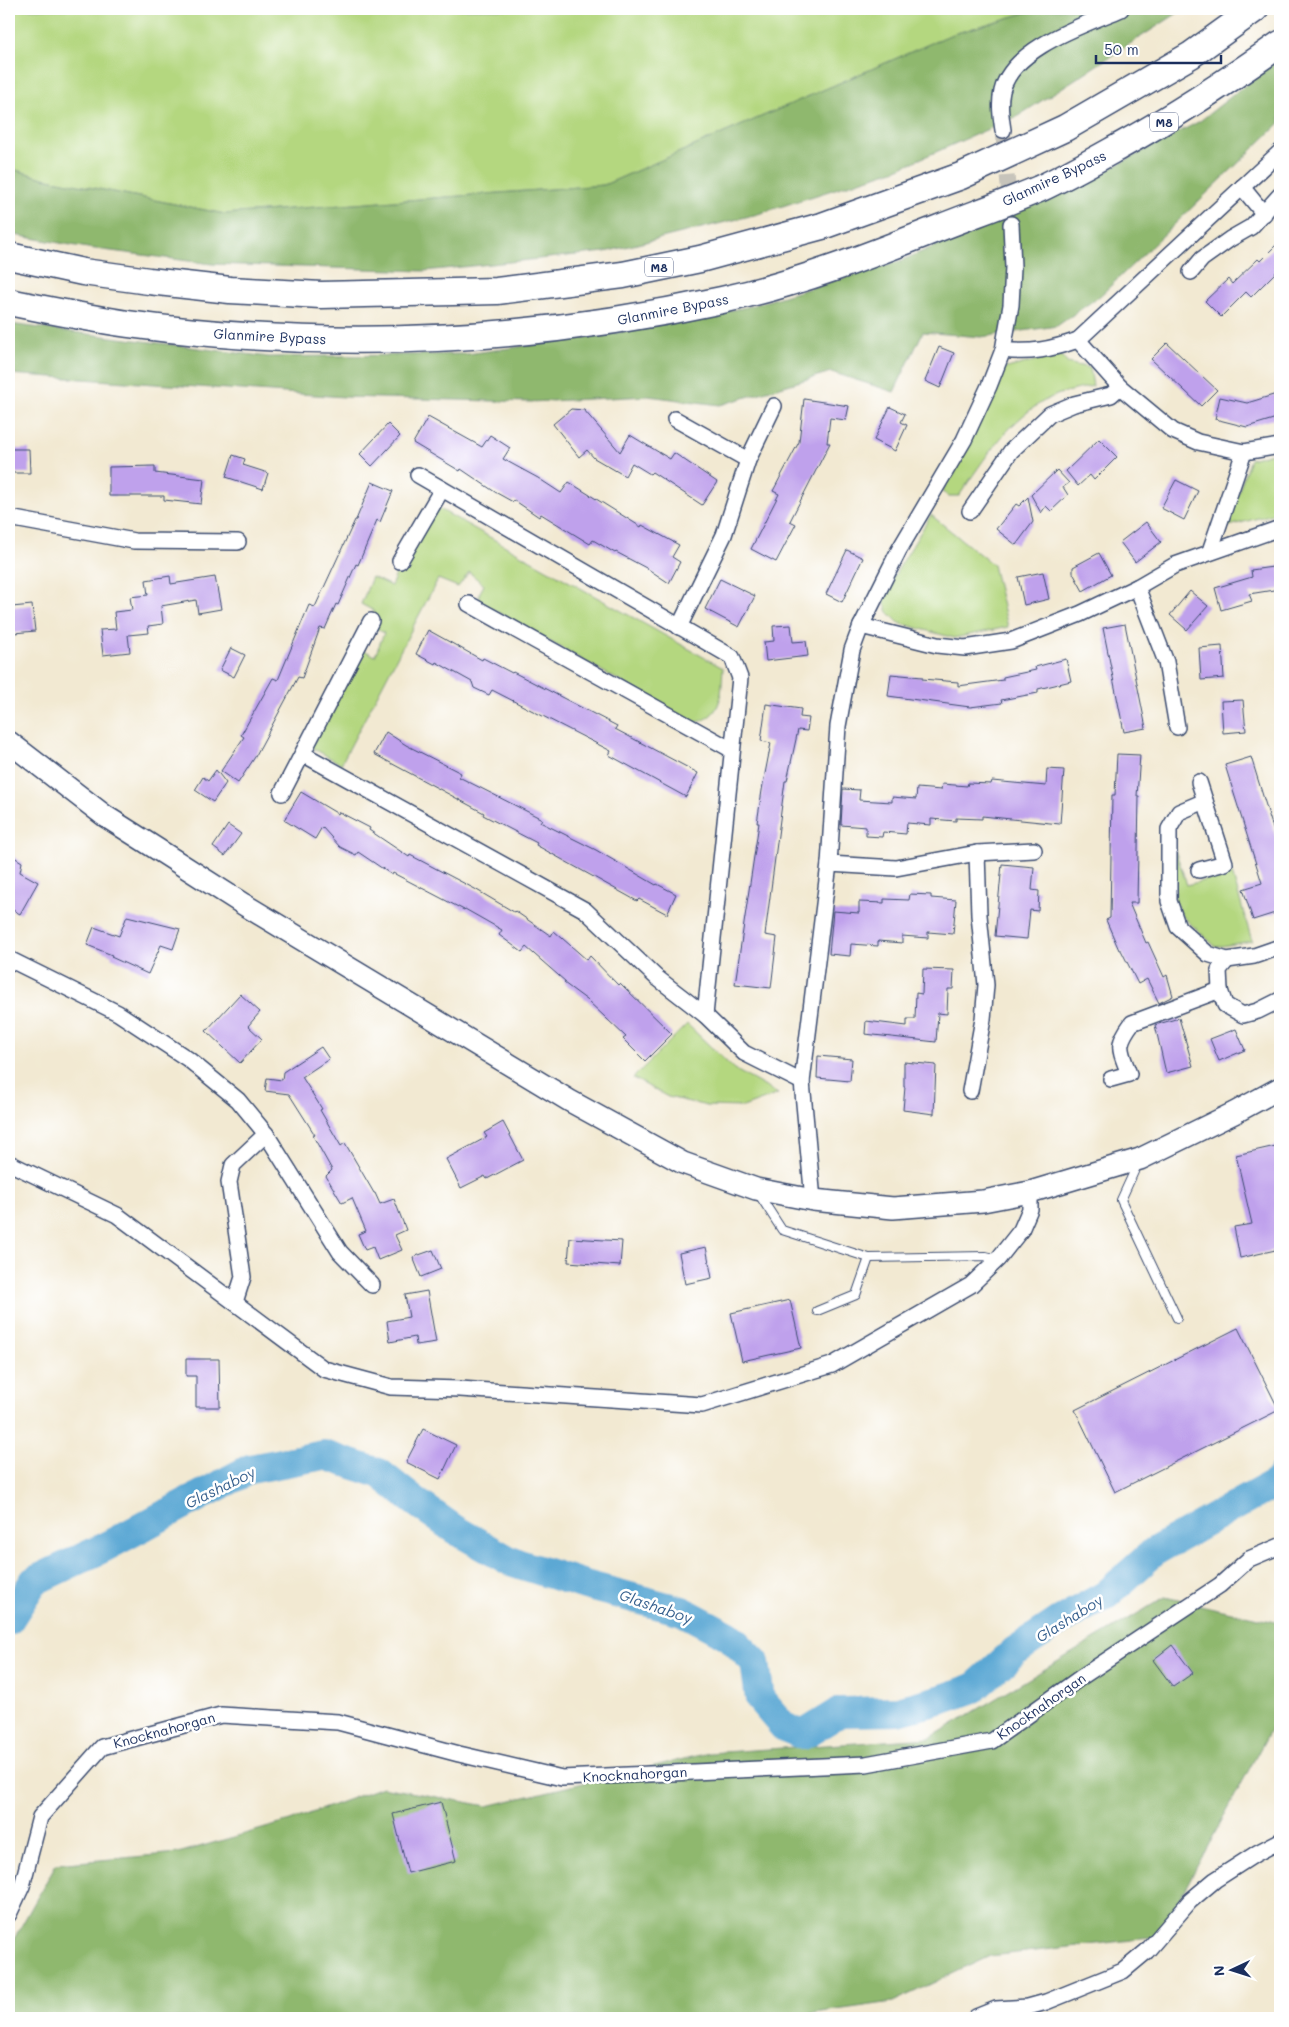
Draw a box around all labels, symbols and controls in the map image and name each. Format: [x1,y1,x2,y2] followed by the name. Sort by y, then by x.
[1096,32,1222,64] scale bar
[1104,39,1139,59] text: 50 m
[1150,112,1178,132] road number: M8
[999,146,1109,210] street label: Glanmire Bypass
[645,258,673,276] road number: M8
[616,289,730,329] street label: Glanmire Bypass
[213,324,327,348] street label: Glanmire Bypass
[182,1461,259,1513] water label: Glashaboy
[617,1584,695,1628] water label: Glashaboy
[1032,1589,1106,1647] water label: Glashaboy
[993,1668,1089,1744] street label: Knocknahorgan
[111,1707,217,1753] street label: Knocknahorgan
[582,1762,688,1786] street label: Knocknahorgan
[1206,1944,1256,1994] north arrow
[1209,1965,1228,1977] text: N

